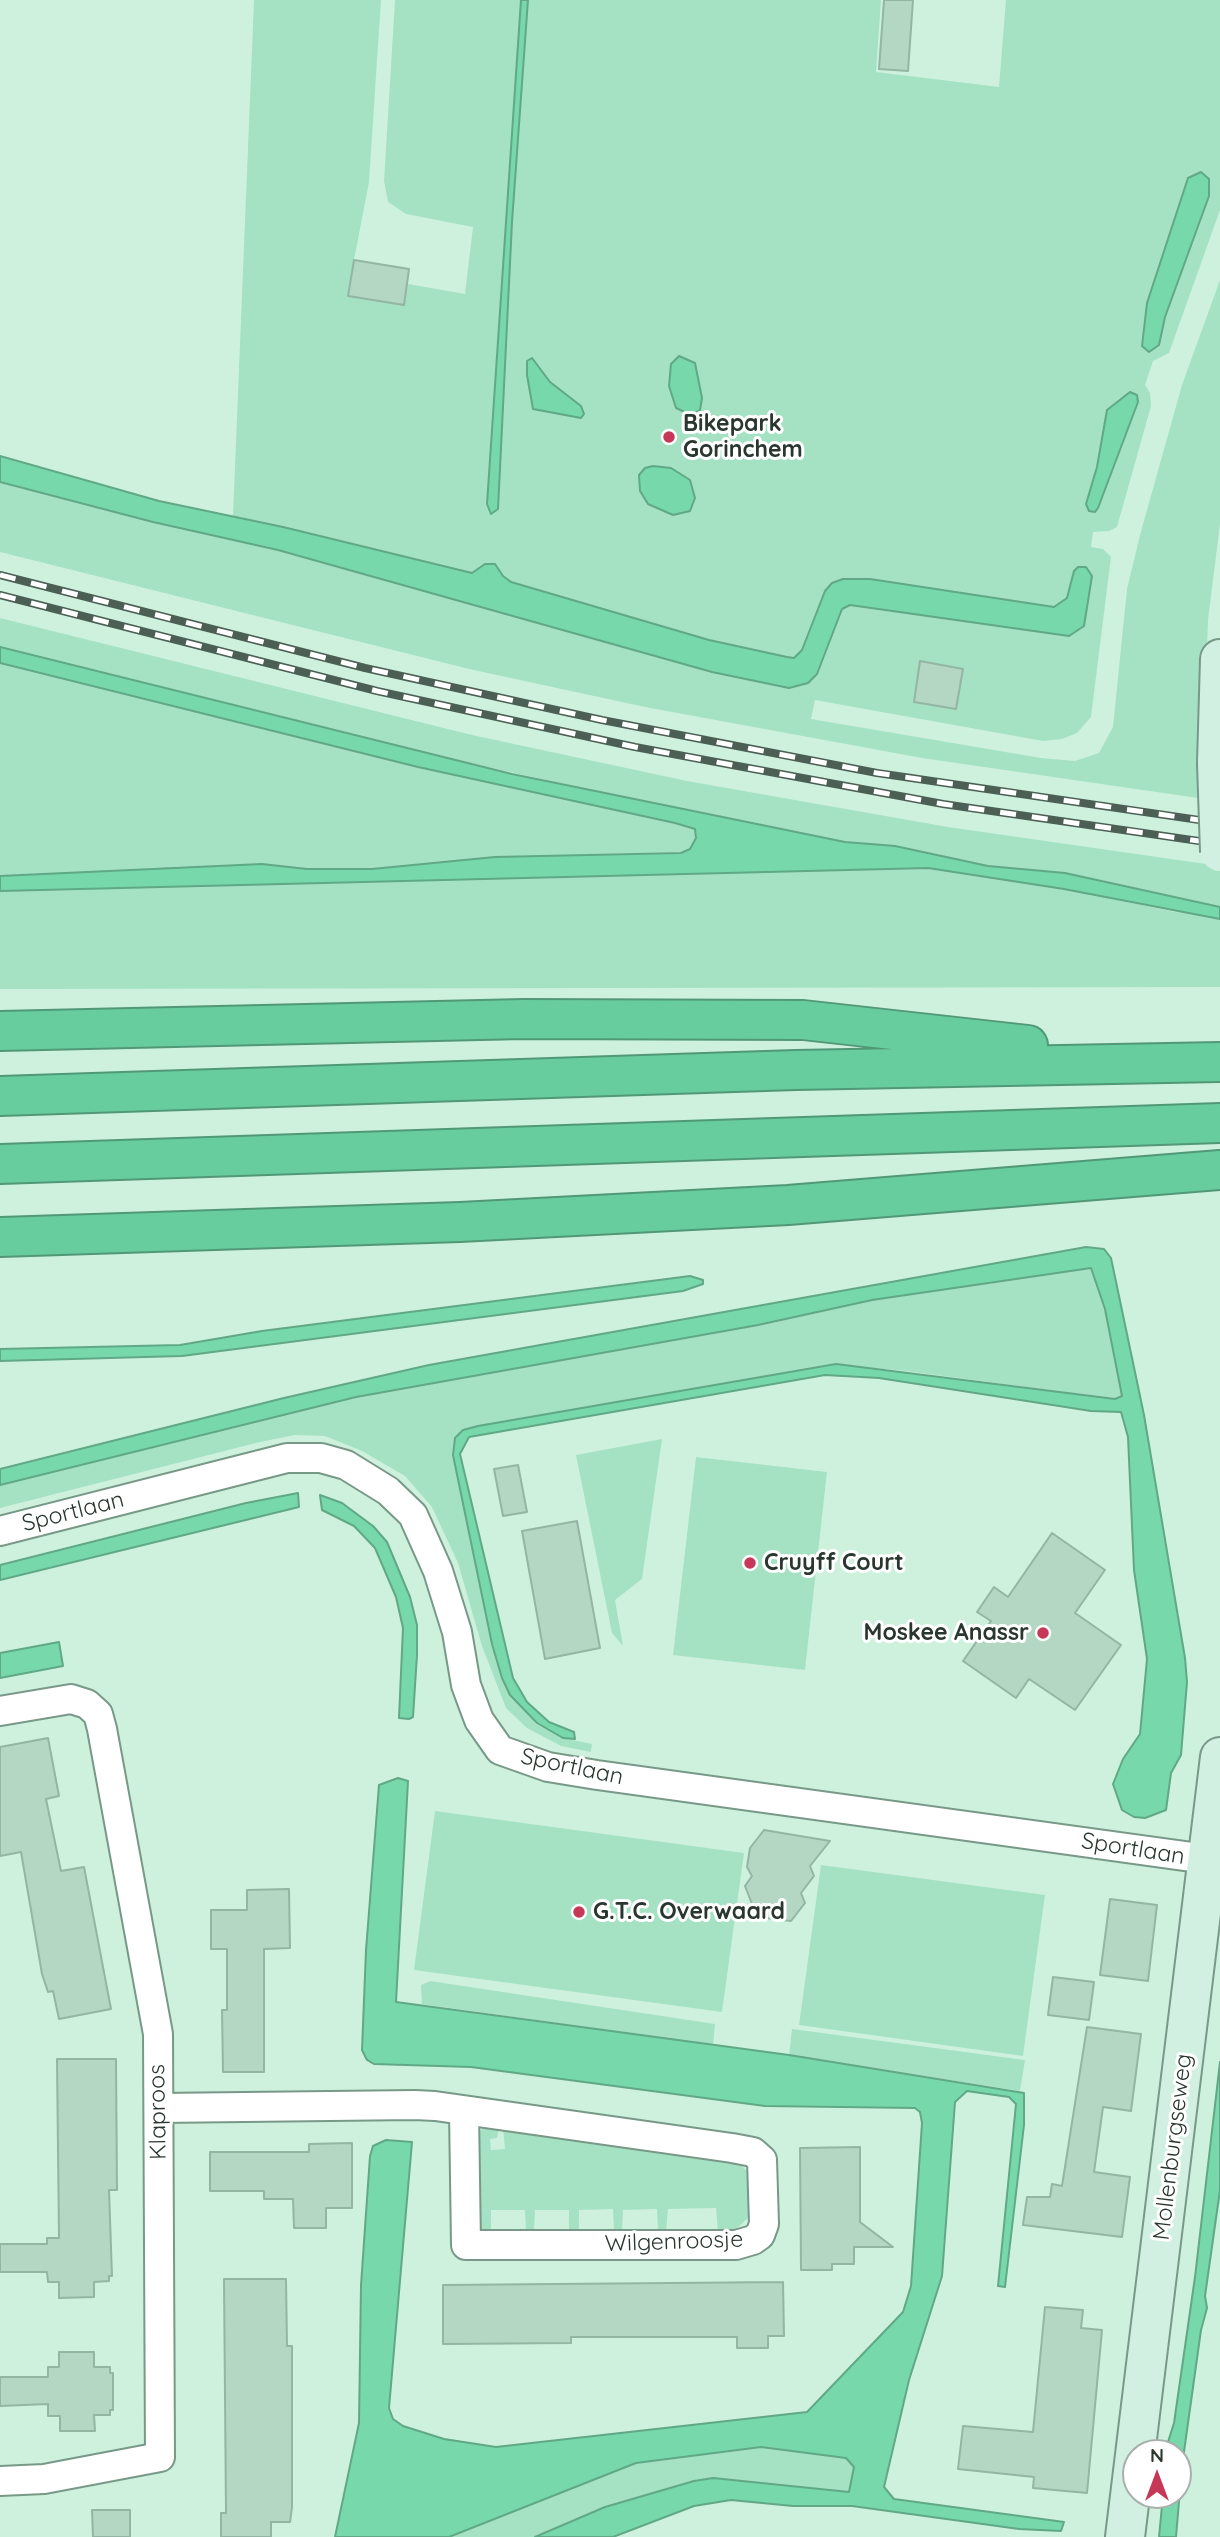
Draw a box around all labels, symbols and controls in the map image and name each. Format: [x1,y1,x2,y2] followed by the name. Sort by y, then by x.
[683,410,803,464] place label: Bikepark Gorinchem
[661,429,677,445] marker: Bikepark Gorinchem
[19,1486,127,1538] street label: Sportlaan
[764,1549,904,1577] place label: Cruyff Court
[742,1555,758,1571] marker: Cruyff Court
[864,1619,1029,1647] place label: Moskee Anassr
[1035,1625,1051,1641] marker: Moskee Anassr
[518,1743,626,1791] street label: Sportlaan
[1079,1827,1187,1871] street label: Sportlaan
[593,1898,785,1926] place label: G.T.C. Overwaard
[571,1904,587,1920] marker: G.T.C. Overwaard
[1148,2052,1198,2242] street label: Mollenburgseweg
[143,2064,173,2160] street label: Klaproos
[604,2226,744,2258] street label: Wilgenroosje
[1122,2439,1192,2509] north arrow
[1150,2443,1164,2467] text: N

